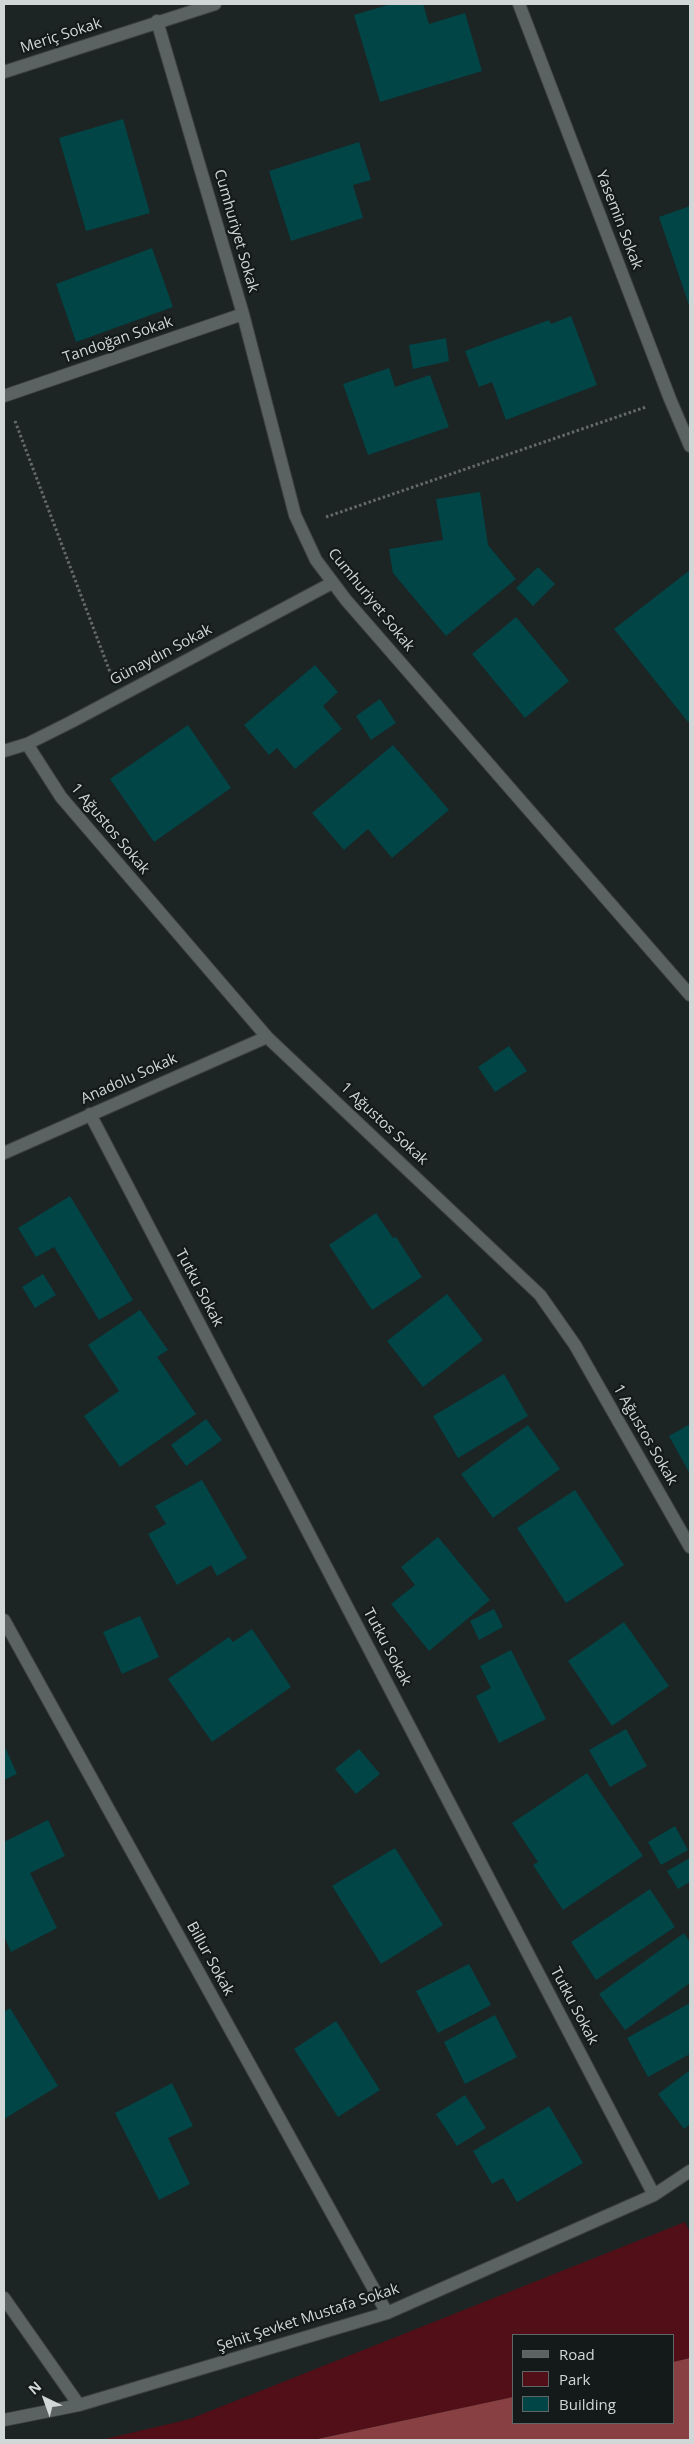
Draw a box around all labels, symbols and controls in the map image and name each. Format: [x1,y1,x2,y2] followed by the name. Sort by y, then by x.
[18,14,104,58] street label: Meriç Sokak
[210,167,262,295] street label: Cumhuriyet Sokak
[592,168,646,272] street label: Yasemin Sokak
[61,313,175,367] street label: Tandoğan Sokak
[324,545,418,655] street label: Cumhuriyet Sokak
[107,621,215,689] street label: Günaydın Sokak
[67,780,153,878] street label: 1 Ağustos Sokak
[78,1050,180,1108] street label: Anadolu Sokak
[336,1079,432,1169] street label: 1 Ağustos Sokak
[171,1246,227,1330] street label: Tutku Sokak
[609,1381,681,1489] street label: 1 Ağustos Sokak
[359,1605,415,1689] street label: Tutku Sokak
[182,1919,238,1999] street label: Billur Sokak
[546,1964,602,2048] street label: Tutku Sokak
[215,2280,401,2356] street label: Şehit Şevket Mustafa Sokak
[512,2334,674,2424] legend
[559,2344,595,2364] text: Road
[559,2369,590,2389] text: Park
[20,2374,70,2424] north arrow
[24,2377,45,2398] text: N
[559,2394,616,2414] text: Building

